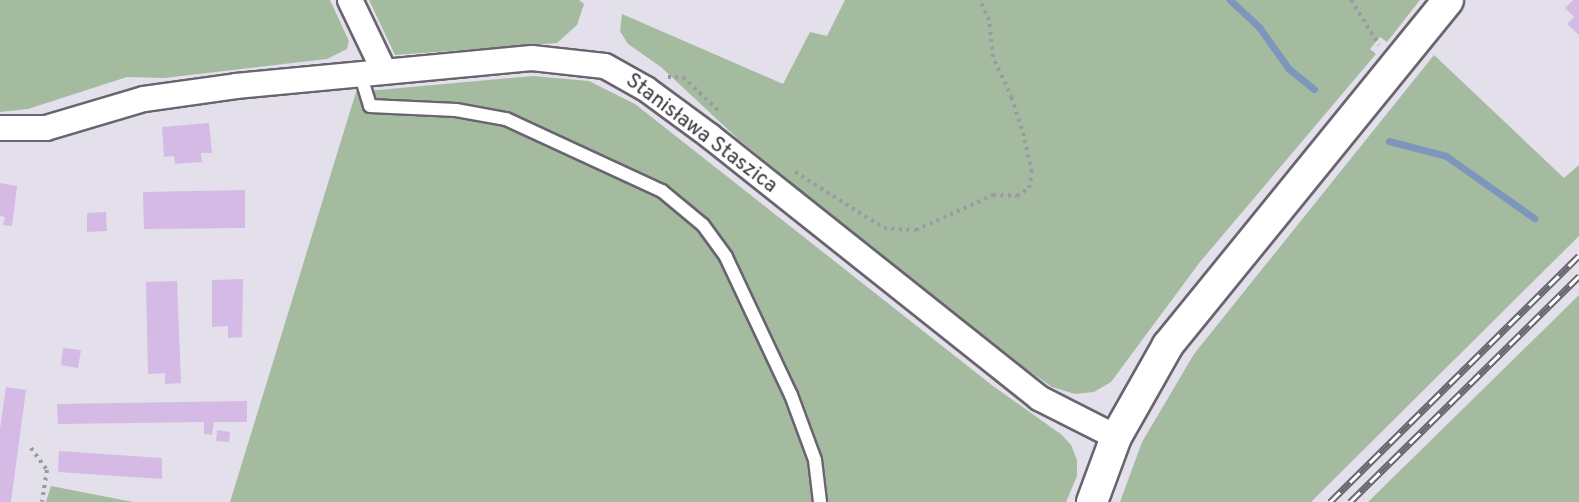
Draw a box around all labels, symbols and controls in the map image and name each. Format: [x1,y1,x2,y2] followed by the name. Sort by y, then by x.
[620,69,782,199] street label: Stanisława Staszica

